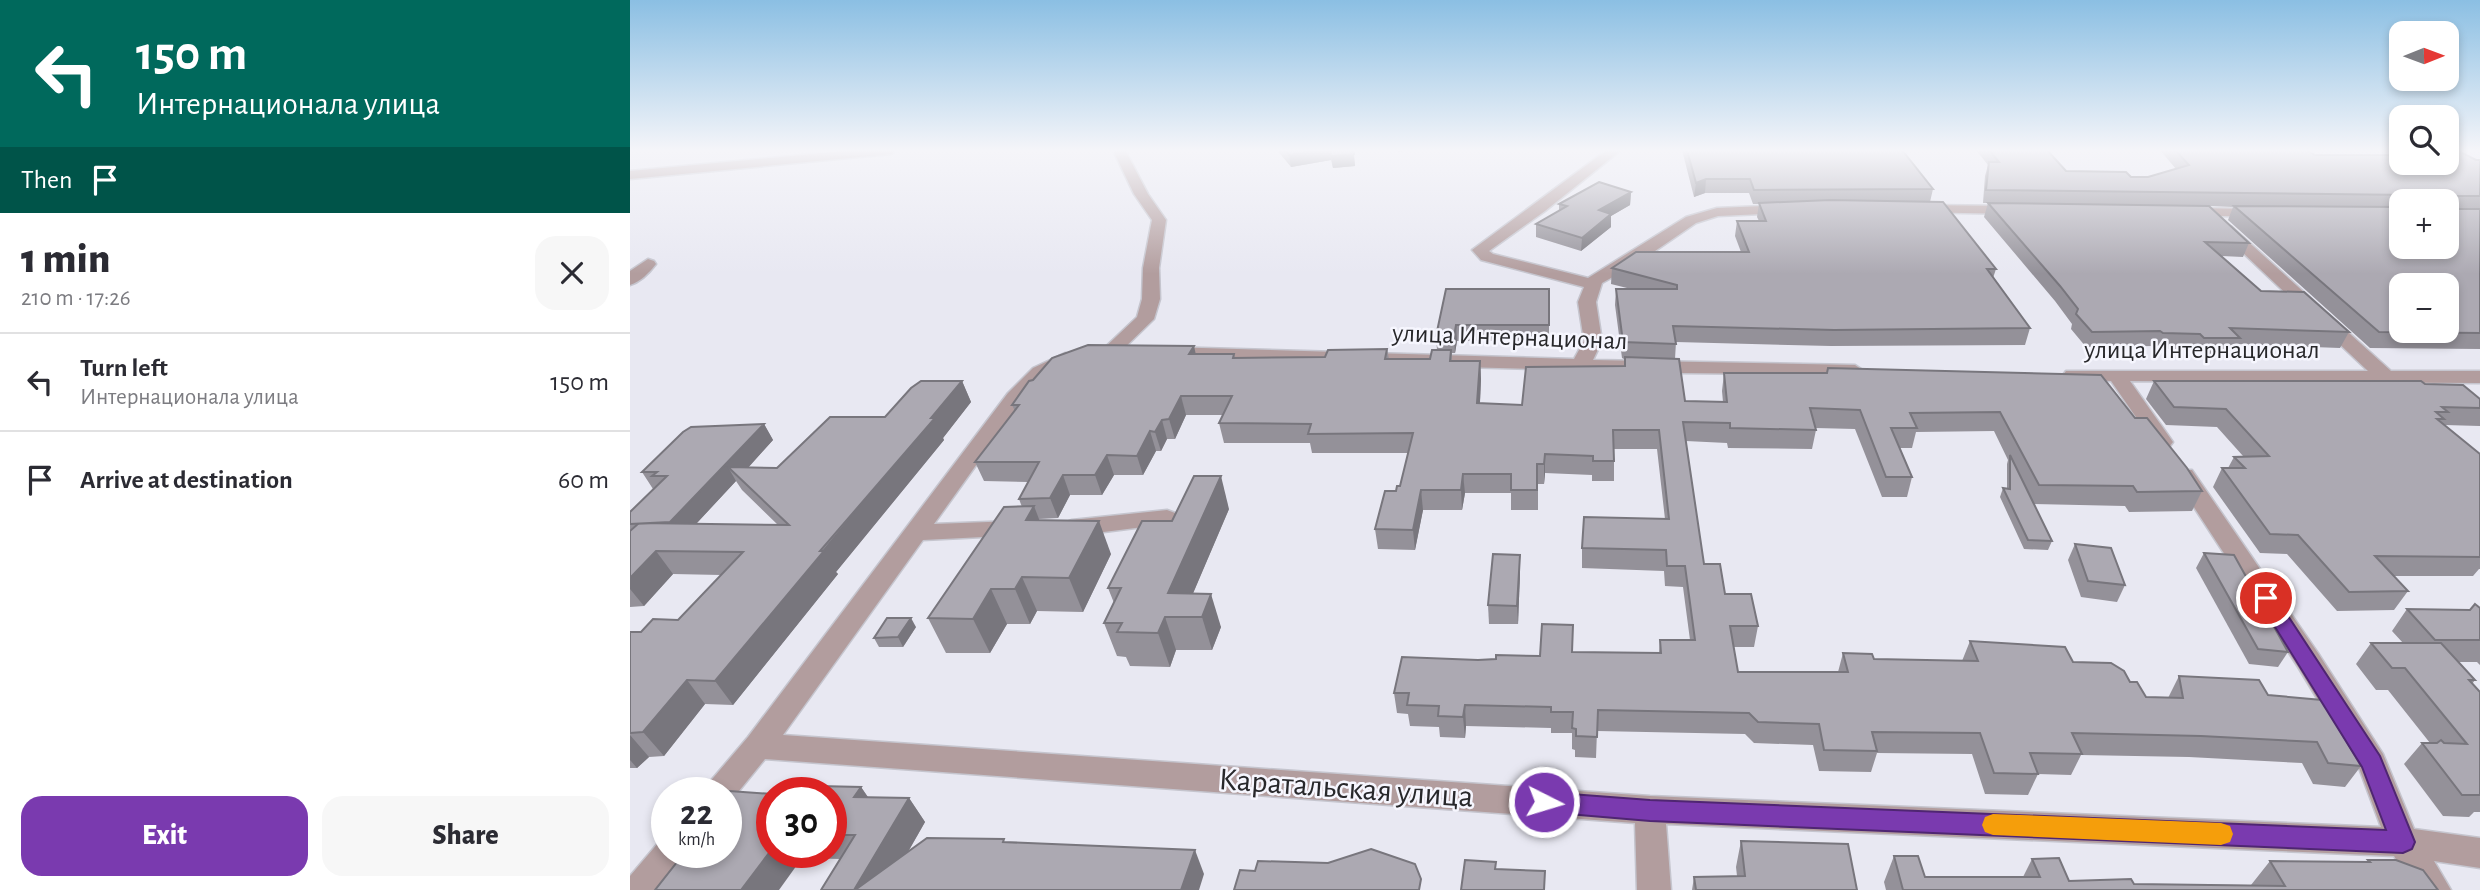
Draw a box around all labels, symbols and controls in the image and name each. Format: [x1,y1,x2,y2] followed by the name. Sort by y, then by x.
[2389,21,2459,91] north arrow
[2389,21,2459,343] map controls
[21,28,112,119] icon: left
[136,30,247,79] text: 150 m
[136,88,440,120] text: Интернационала улица
[2389,105,2459,175] button: search
[86,161,124,199] icon: arrive
[21,167,72,193] text: Then
[2389,189,2459,259] button: +
[535,236,609,310] button: close
[21,238,110,280] text: 1 min
[2389,273,2459,343] button: −
[21,287,131,310] text: 210 m · 17:26
[1391,320,1628,354] street label: улица Интернационал
[2083,337,2320,363] street label: улица Интернационал
[80,355,168,381] text: Turn left
[21,363,59,401] icon: left
[550,369,609,395] text: 150 m
[80,386,299,409] text: Интернационала улица
[21,461,59,499] icon: arrive
[80,467,293,493] text: Arrive at destination
[558,467,609,493] text: 60 m
[2236,568,2296,628] pin
[2247,579,2285,617] icon: arrive
[1218,763,1474,813] street label: Каратальская улица
[1507,765,1581,839] position arrow
[756,777,847,868] speed limit sign: 30
[21,796,308,876] button: Exit
[322,796,609,876] button: Share
[680,796,713,831] text: 22
[678,831,715,849] text: km/h

